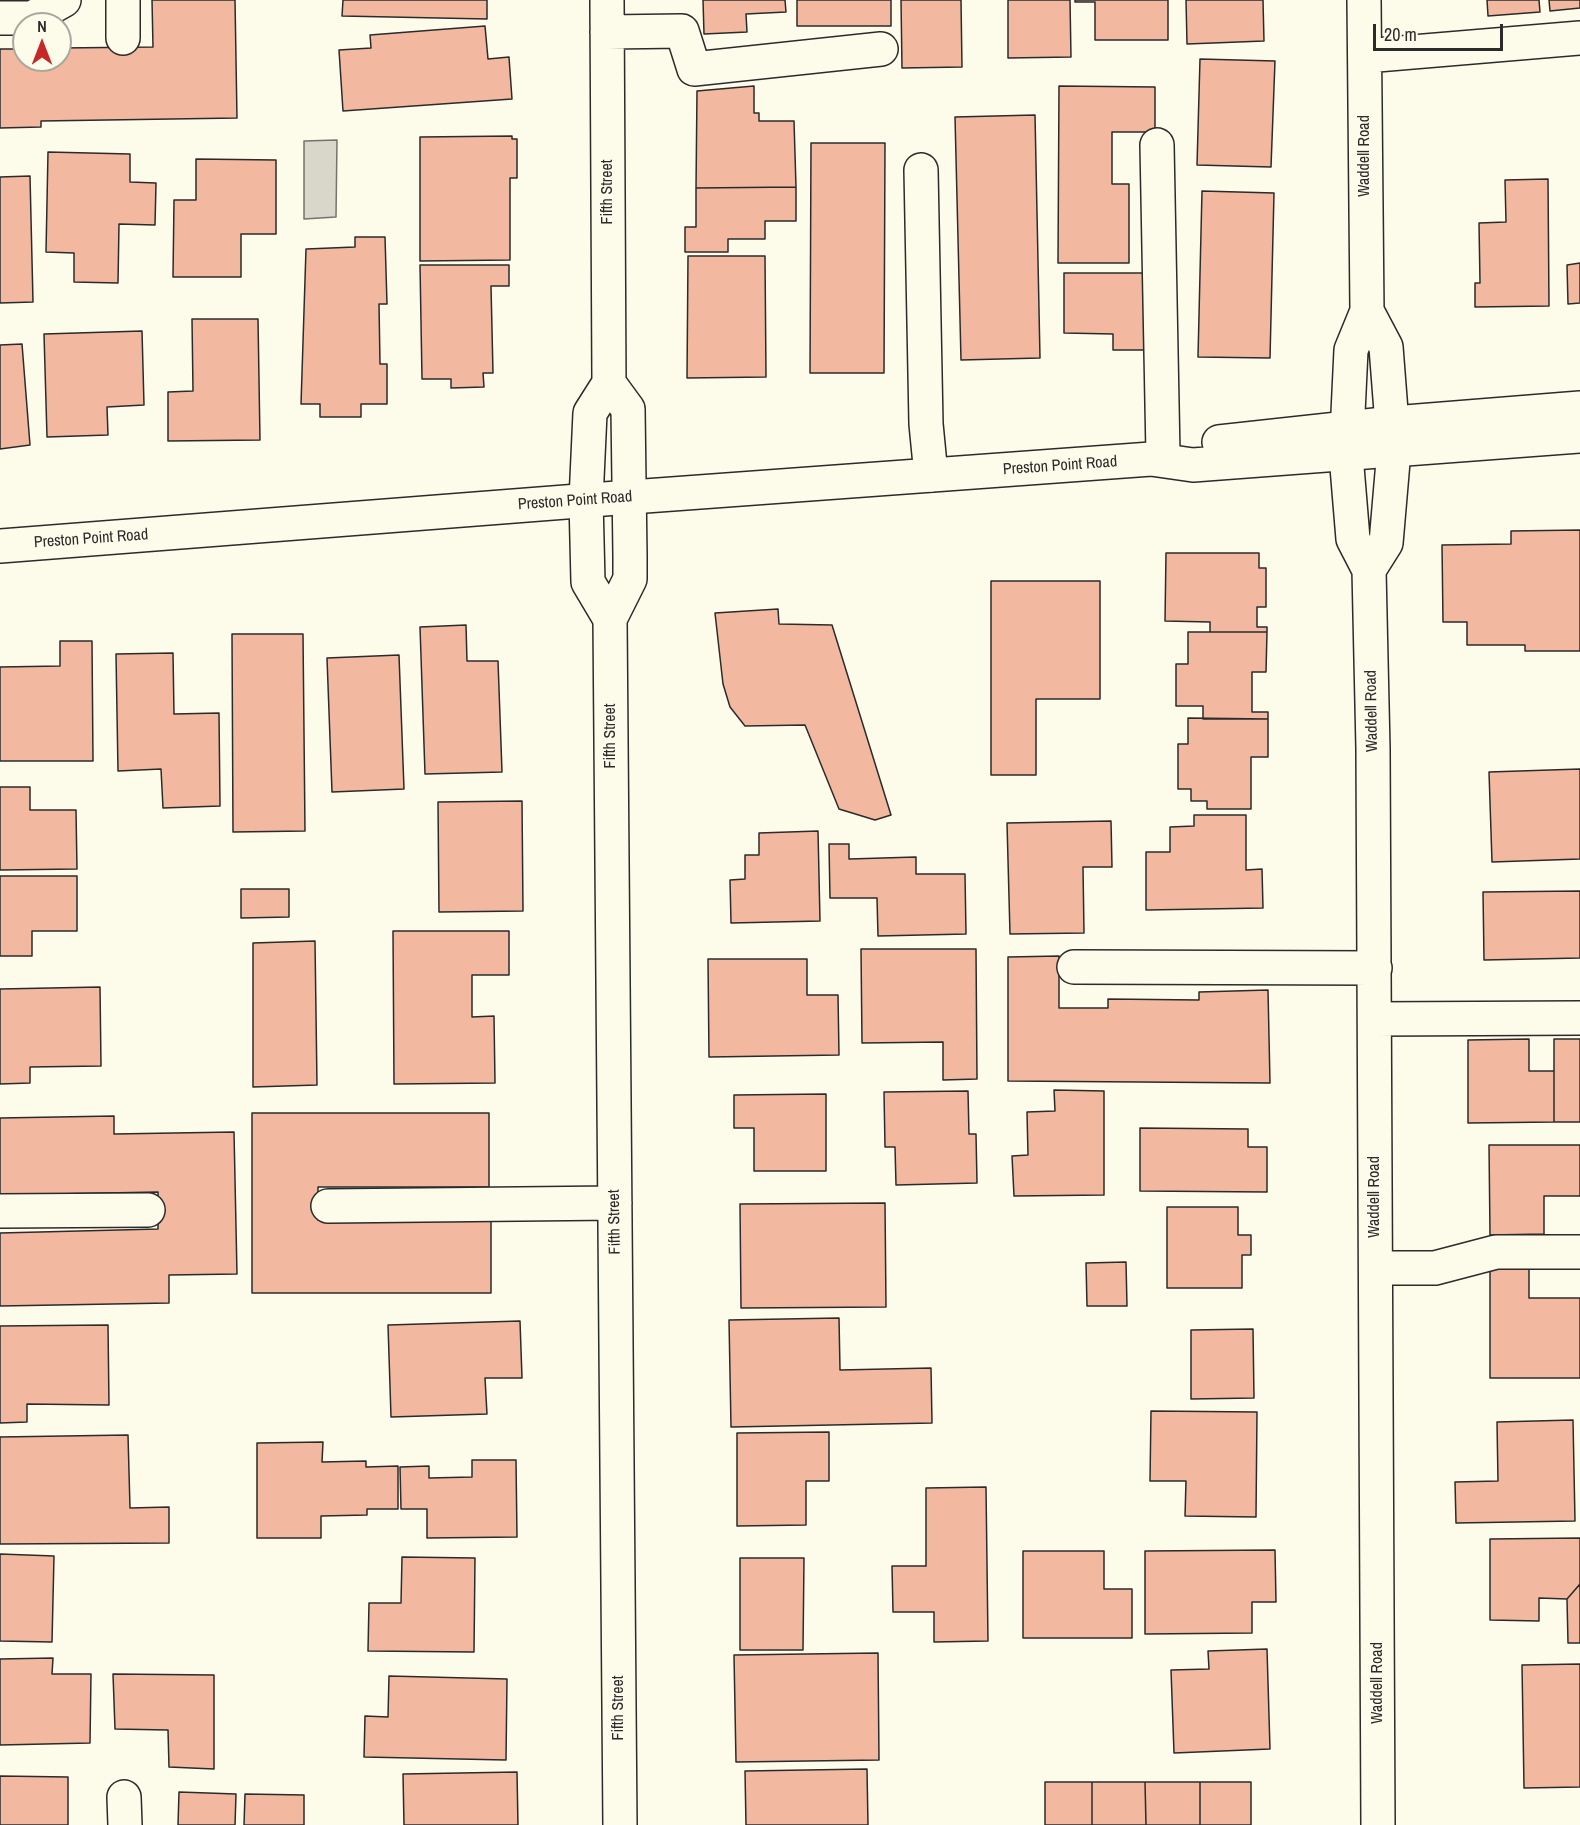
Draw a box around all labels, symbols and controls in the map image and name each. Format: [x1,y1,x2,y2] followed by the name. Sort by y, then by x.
[12,12,72,72] north arrow
[1376,12,1506,50] scale bar
[37,15,47,37] text: N
[1384,22,1417,47] text: 20 m
[1355,115,1375,197] street label: Waddell Road
[598,160,618,224] street label: Fifth Street
[1002,452,1118,480] street label: Preston Point Road
[517,487,633,515] street label: Preston Point Road
[33,525,149,553] street label: Preston Point Road
[1362,670,1382,752] street label: Waddell Road
[601,704,621,768] street label: Fifth Street
[1365,1156,1385,1238] street label: Waddell Road
[605,1189,625,1255] street label: Fifth Street
[1368,1642,1388,1724] street label: Waddell Road
[609,1676,629,1740] street label: Fifth Street

